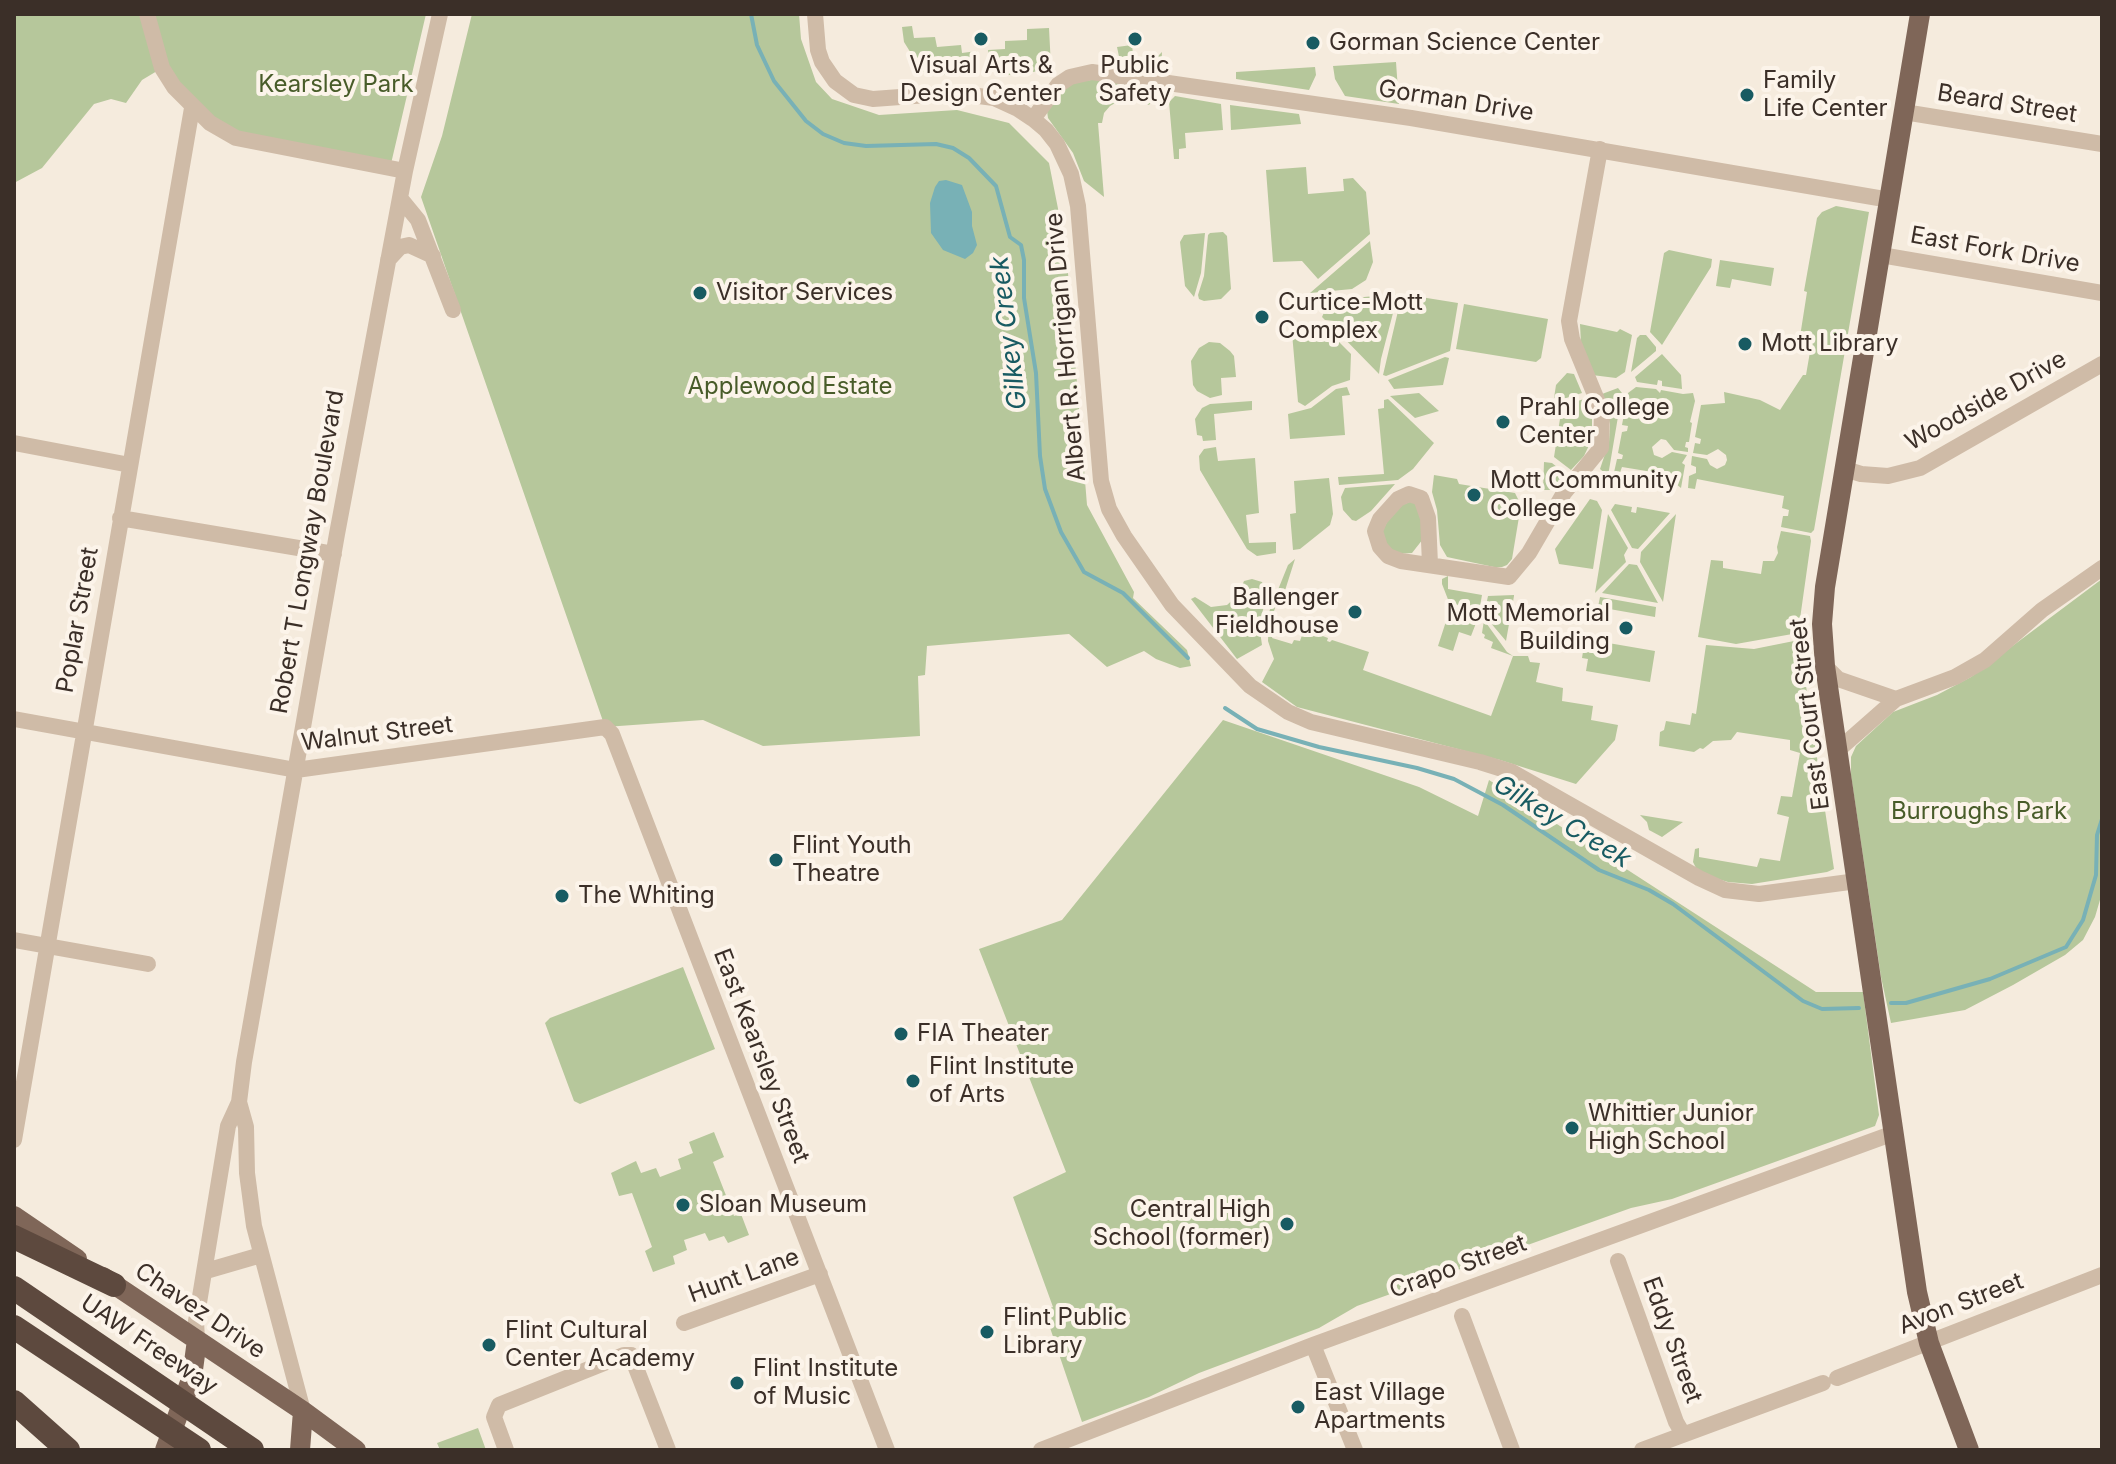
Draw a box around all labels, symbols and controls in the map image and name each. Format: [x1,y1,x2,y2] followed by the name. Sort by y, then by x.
[1329,29,1600,57] place label: Gorman Science Center
[972,30,990,48] marker: Visual Arts & Design Center
[1126,30,1144,48] marker: Public Safety
[1304,34,1322,52] marker: Gorman Science Center
[900,52,1062,108] place label: Visual Arts & Design Center
[1099,52,1171,108] place label: Public Safety
[1763,67,1888,123] place label: Family Life Center
[258,71,414,99] park label: Kearsley Park
[1376,75,1536,127] street label: Gorman Drive
[1935,79,2079,129] street label: Beard Street
[1738,86,1756,104] marker: Family Life Center
[1040,211,1092,483] street label: Albert R. Horrigan Drive
[1908,221,2082,279] street label: East Fork Drive
[984,254,1034,412] water label: Gilkey Creek
[716,279,893,307] place label: Visitor Services
[691,284,709,302] marker: Visitor Services
[1278,289,1423,345] place label: Curtice-Mott Complex
[1253,308,1271,326] marker: Curtice-Mott Complex
[1761,330,1898,358] place label: Mott Library
[1736,335,1754,353] marker: Mott Library
[1901,345,2071,457] street label: Woodside Drive
[688,373,892,401] park label: Applewood Estate
[265,388,351,716] street label: Robert T Longway Boulevard
[1519,394,1670,450] place label: Prahl College Center
[1494,413,1512,431] marker: Prahl College Center
[1490,467,1678,523] place label: Mott Community College
[1465,486,1483,504] marker: Mott Community College
[51,545,105,695] street label: Poplar Street
[1215,584,1339,640] place label: Ballenger Fieldhouse
[1446,600,1610,656] place label: Mott Memorial Building
[1346,603,1364,621] marker: Ballenger Fieldhouse
[1784,616,1836,812] street label: East Court Street
[1617,619,1635,637] marker: Mott Memorial Building
[300,710,454,758] street label: Walnut Street
[1488,769,1636,875] water label: Gilkey Creek
[1891,798,2067,826] park label: Burroughs Park
[792,832,912,888] place label: Flint Youth Theatre
[767,851,785,869] marker: Flint Youth Theatre
[578,882,715,910] place label: The Whiting
[553,887,571,905] marker: The Whiting
[707,945,815,1167] street label: East Kearsley Street
[917,1020,1049,1048] place label: FIA Theater
[892,1025,910,1043] marker: FIA Theater
[929,1053,1074,1109] place label: Flint Institute of Arts
[904,1072,922,1090] marker: Flint Institute of Arts
[1588,1100,1754,1156] place label: Whittier Junior High School
[1563,1119,1581,1137] marker: Whittier Junior High School
[699,1191,867,1219] place label: Sloan Museum
[674,1196,692,1214] marker: Sloan Museum
[1093,1196,1271,1252] place label: Central High School (former)
[1278,1215,1296,1233] marker: Central High School (former)
[1386,1229,1530,1305] street label: Crapo Street
[685,1243,803,1309] street label: Hunt Lane
[129,1257,271,1365] street label: Chavez Drive
[1895,1267,2027,1341] street label: Avon Street
[1636,1273,1708,1407] street label: Eddy Street
[75,1289,223,1401] street label: UAW Freeway
[1003,1304,1127,1360] place label: Flint Public Library
[505,1317,695,1373] place label: Flint Cultural Center Academy
[978,1323,996,1341] marker: Flint Public Library
[480,1336,498,1354] marker: Flint Cultural Center Academy
[753,1355,898,1411] place label: Flint Institute of Music
[728,1374,746,1392] marker: Flint Institute of Music
[1314,1379,1446,1435] place label: East Village Apartments
[1289,1398,1307,1416] marker: East Village Apartments

